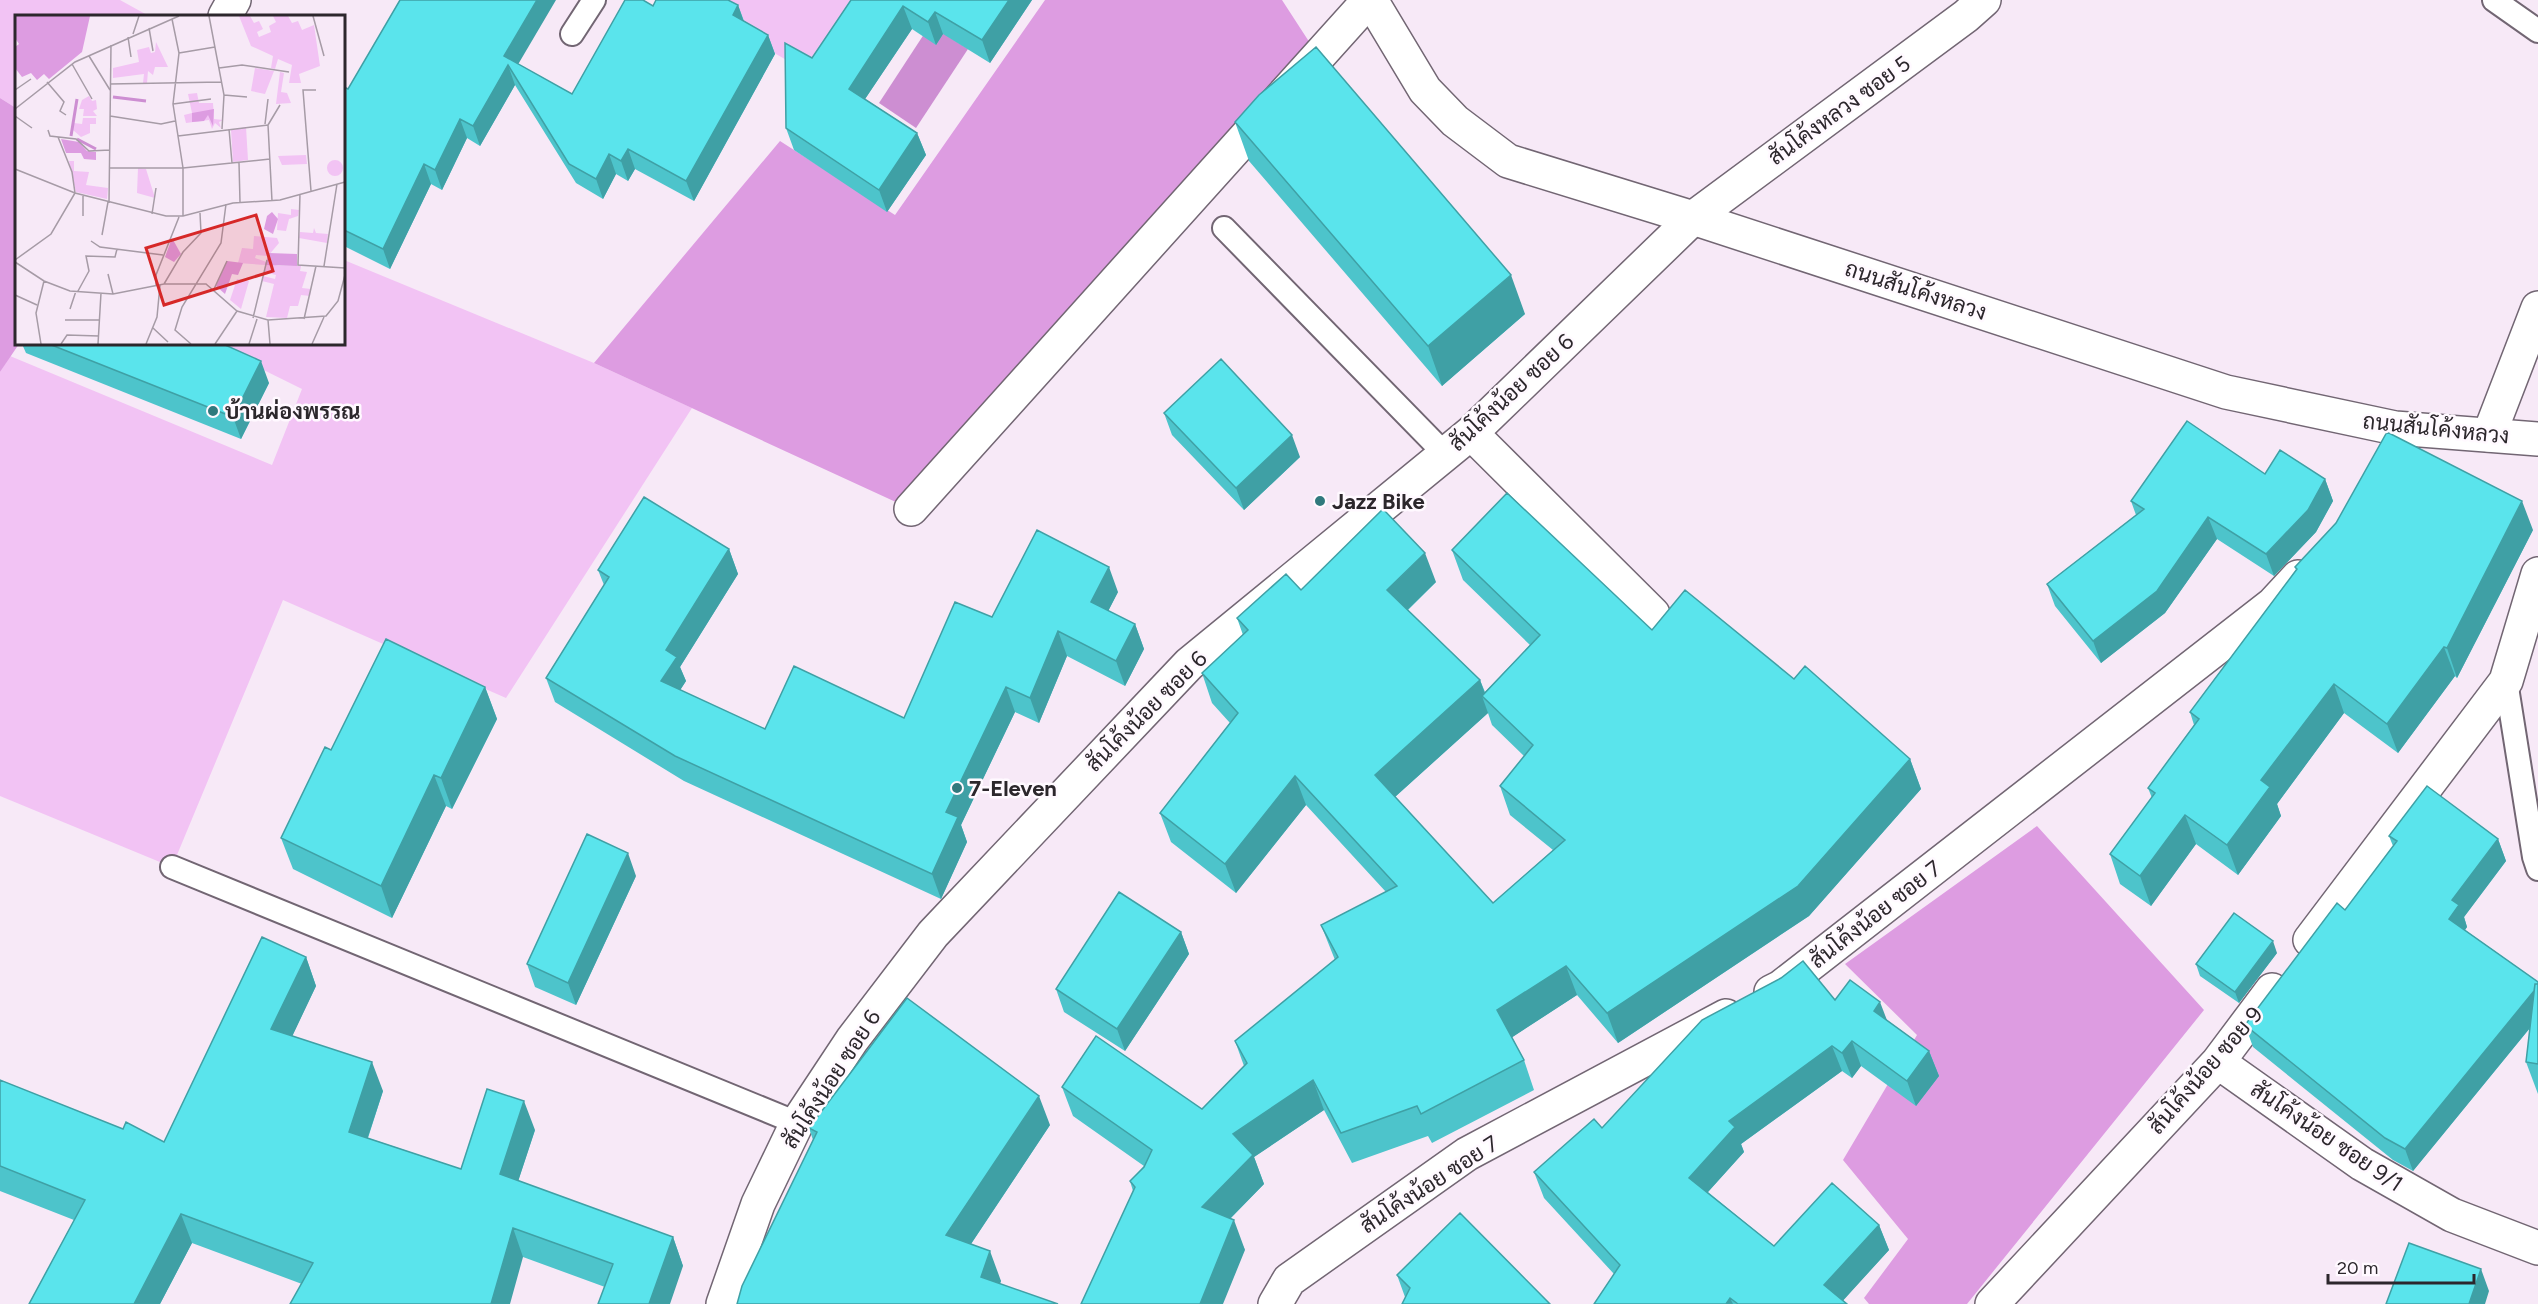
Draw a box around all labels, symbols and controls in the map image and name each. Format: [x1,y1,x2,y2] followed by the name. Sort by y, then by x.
[15,15,345,345] inset map
[1762,49,1916,171] street label: สันโค้งหลวง ซอย 5
[1842,254,1990,326] street label: ถนนสันโค้งหลวง
[1443,327,1579,457] street label: สันโค้งน้อย ซอย 6
[225,397,361,425] place label: บ้านผ่องพรรณ
[206,404,220,418] marker: บ้านผ่องพรรณ
[2361,406,2511,450] street label: ถนนสันโค้งหลวง
[1332,488,1425,515] place label: Jazz Bike
[1313,494,1327,508] marker: Jazz Bike
[1079,644,1213,778] street label: สันโค้งน้อย ซอย 6
[969,775,1057,802] place label: 7-Eleven
[950,781,964,795] marker: 7-Eleven
[1803,854,1947,974] street label: สันโค้งน้อย ซอย 7
[2142,1000,2268,1140] street label: สันโค้งน้อย ซอย 9
[776,1004,886,1154] street label: สันโค้งน้อย ซอย 6
[2245,1075,2409,1197] street label: สันโค้งน้อย ซอย 9/1
[1354,1129,1504,1239] street label: สันโค้งน้อย ซอย 7
[2328,1247,2474,1285] scale bar
[2337,1257,2378,1279] text: 20 m

